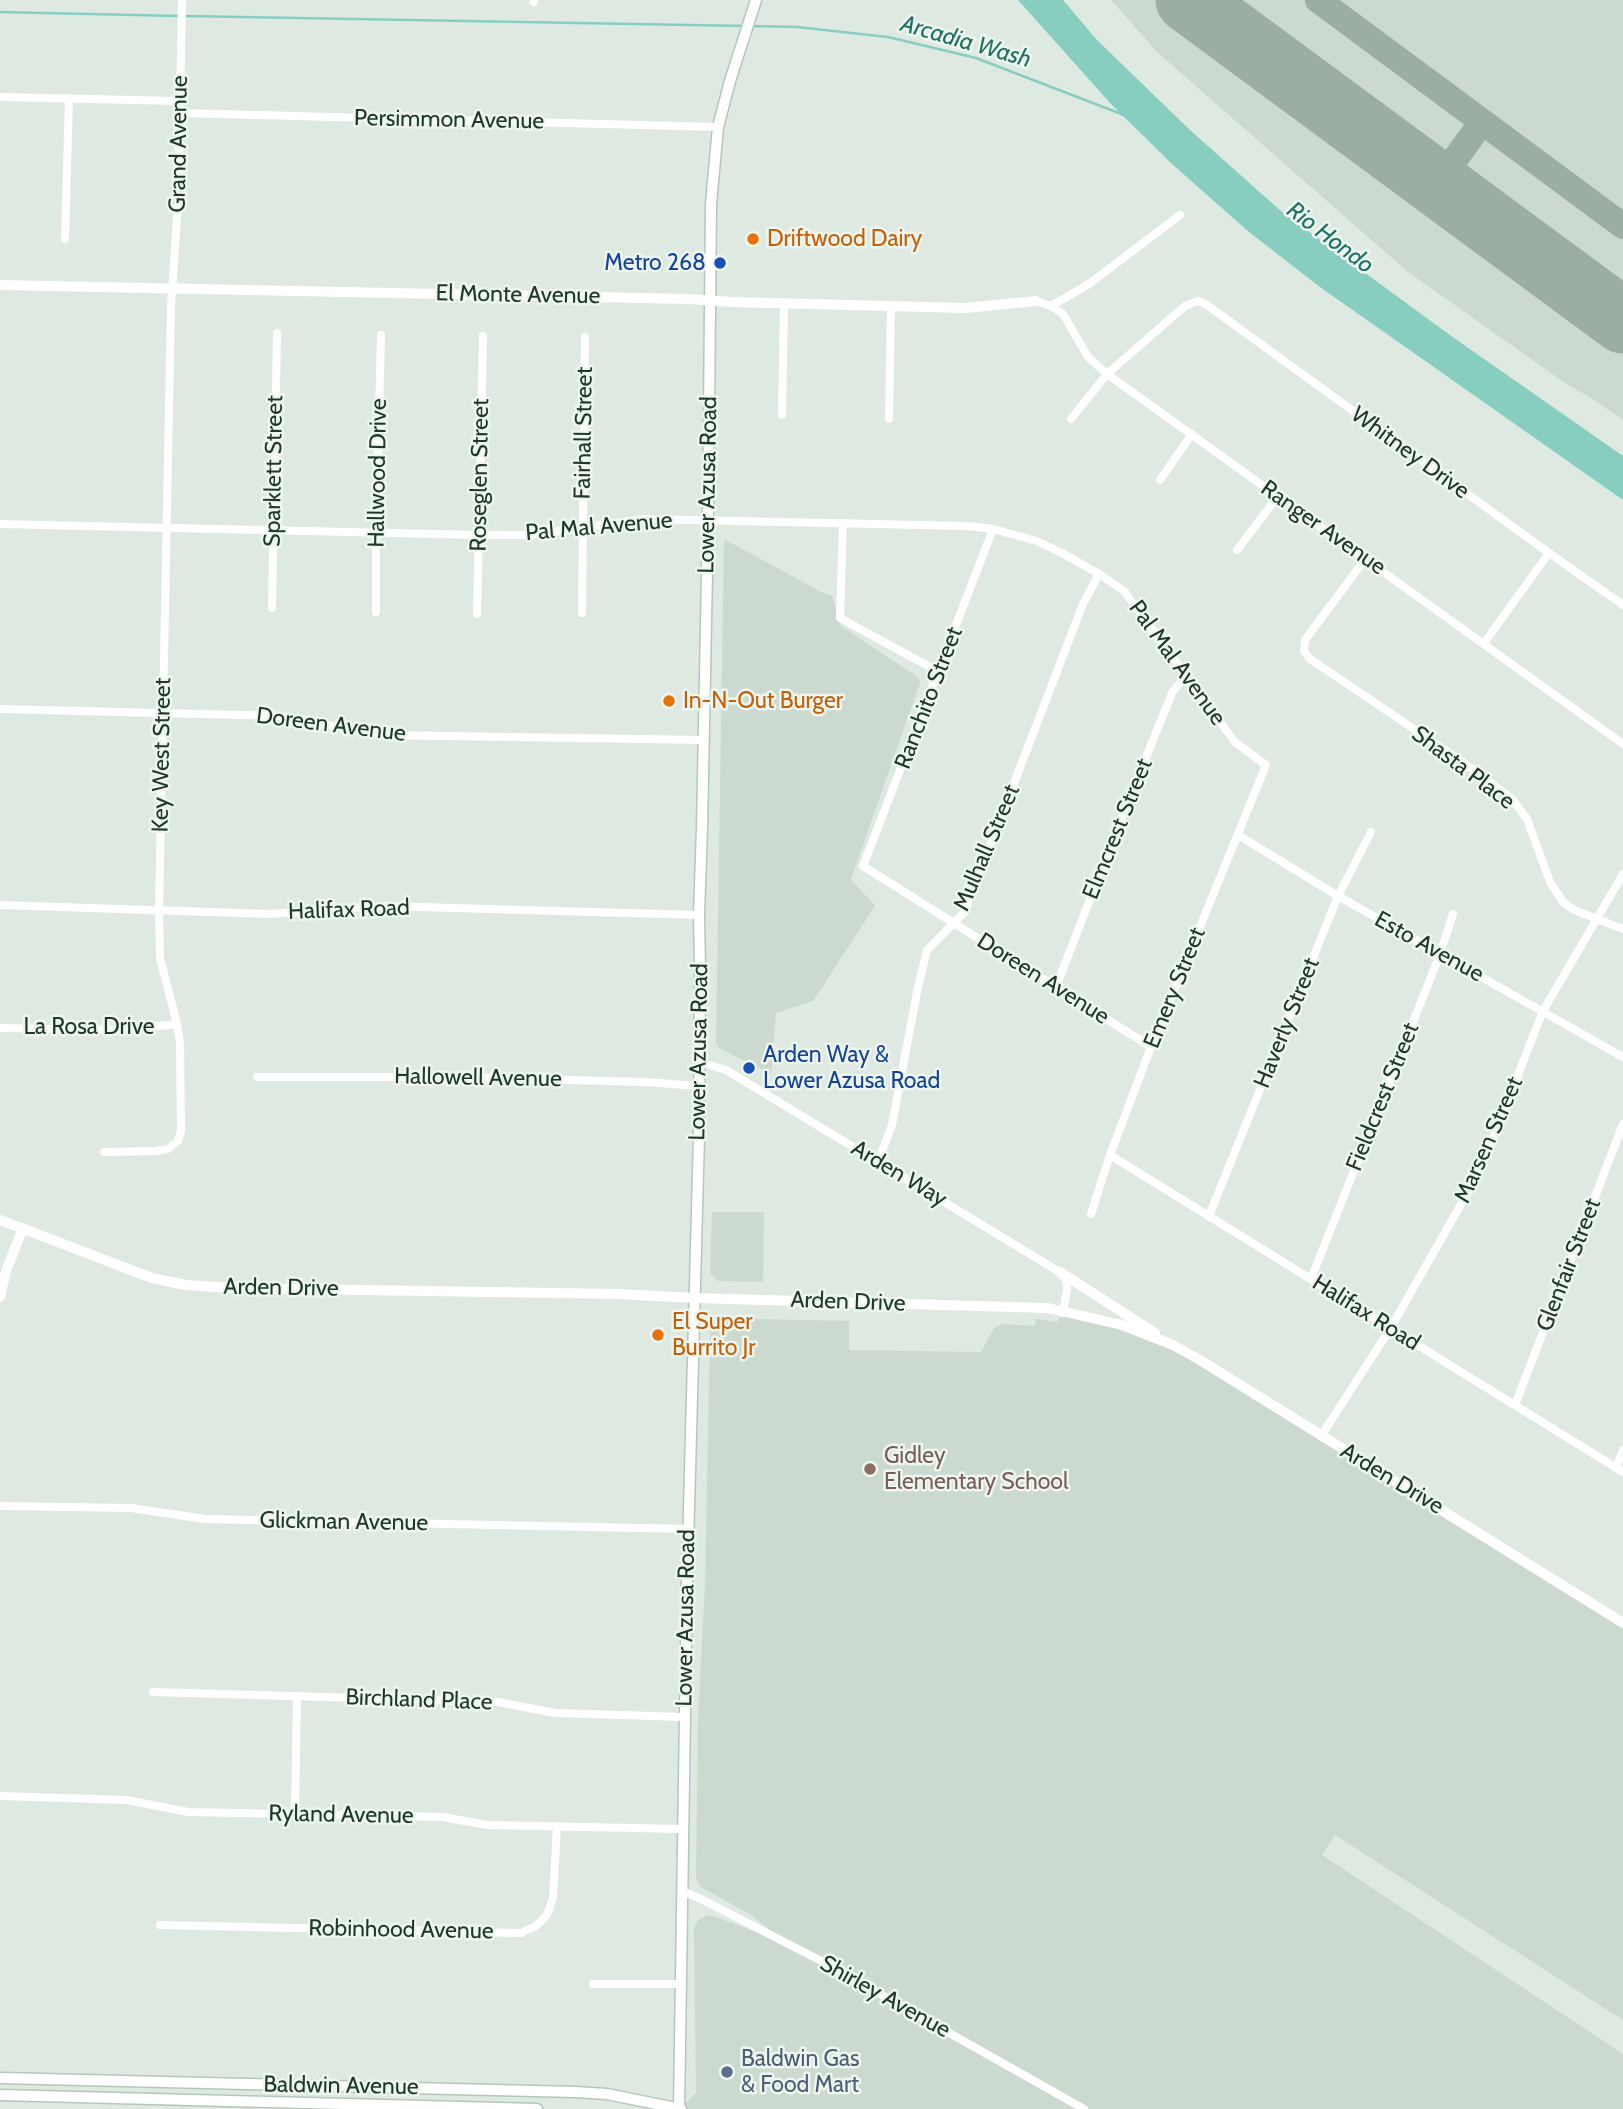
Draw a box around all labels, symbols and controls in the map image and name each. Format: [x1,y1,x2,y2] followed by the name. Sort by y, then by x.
[898,10,1034,74] water label: Arcadia Wash
[164,75,194,213] street label: Grand Avenue
[354,105,544,135] street label: Persimmon Avenue
[1281,196,1379,280] water label: Rio Hondo
[767,225,922,253] place label: Driftwood Dairy
[745,231,761,247] marker: Driftwood Dairy
[604,249,706,277] place label: Metro 268
[712,255,728,271] marker: Metro 268
[435,280,601,310] street label: El Monte Avenue
[569,366,599,500] street label: Fairhall Street
[259,395,289,547] street label: Sparklett Street
[693,396,723,574] street label: Lower Azusa Road
[363,398,393,548] street label: Hallwood Drive
[465,398,495,552] street label: Roseglen Street
[1345,401,1475,505] street label: Whitney Drive
[1255,475,1391,581] street label: Ranger Avenue
[524,507,674,547] street label: Pal Mal Avenue
[1122,595,1232,731] street label: Pal Mal Avenue
[889,623,969,773] street label: Ranchito Street
[147,677,177,833] street label: Key West Street
[683,687,843,715] place label: In-N-Out Burger
[661,693,677,709] marker: In-N-Out Burger
[255,702,407,748] street label: Doreen Avenue
[1406,720,1520,816] street label: Shasta Place
[1077,755,1159,903] street label: Elmcrest Street
[948,781,1026,915] street label: Mulhall Street
[288,894,410,926] street label: Halifax Road
[1370,906,1488,988] street label: Esto Avenue
[1138,924,1212,1052] street label: Emery Street
[972,927,1114,1031] street label: Doreen Avenue
[1248,954,1326,1092] street label: Haverly Street
[684,963,714,1141] street label: Lower Azusa Road
[23,1013,155,1041] street label: La Rosa Drive
[1341,1019,1425,1175] street label: Fieldcrest Street
[763,1041,940,1095] place label: Arden Way & Lower Azusa Road
[741,1060,757,1076] marker: Arden Way & Lower Azusa Road
[394,1063,562,1093] street label: Hallowell Avenue
[1449,1073,1529,1207] street label: Marsen Street
[846,1135,952,1213] street label: Arden Way
[1531,1195,1607,1335] street label: Glenfair Street
[1307,1269,1425,1357] street label: Halifax Road
[223,1273,339,1303] street label: Arden Drive
[790,1286,906,1318] street label: Arden Drive
[672,1308,755,1362] place label: El Super Burrito Jr
[650,1327,666,1343] marker: El Super Burrito Jr
[1335,1437,1449,1521] street label: Arden Drive
[884,1442,1068,1496] place label: Gidley Elementary School
[862,1461,878,1477] marker: Gidley Elementary School
[260,1507,428,1537] street label: Glickman Avenue
[671,1529,701,1707] street label: Lower Azusa Road
[345,1684,493,1716] street label: Birchland Place
[268,1800,414,1830] street label: Ryland Avenue
[308,1915,494,1945] street label: Robinhood Avenue
[815,1950,955,2044] street label: Shirley Avenue
[741,2045,859,2099] place label: Baldwin Gas & Food Mart
[719,2064,735,2080] marker: Baldwin Gas & Food Mart
[263,2071,419,2101] street label: Baldwin Avenue

